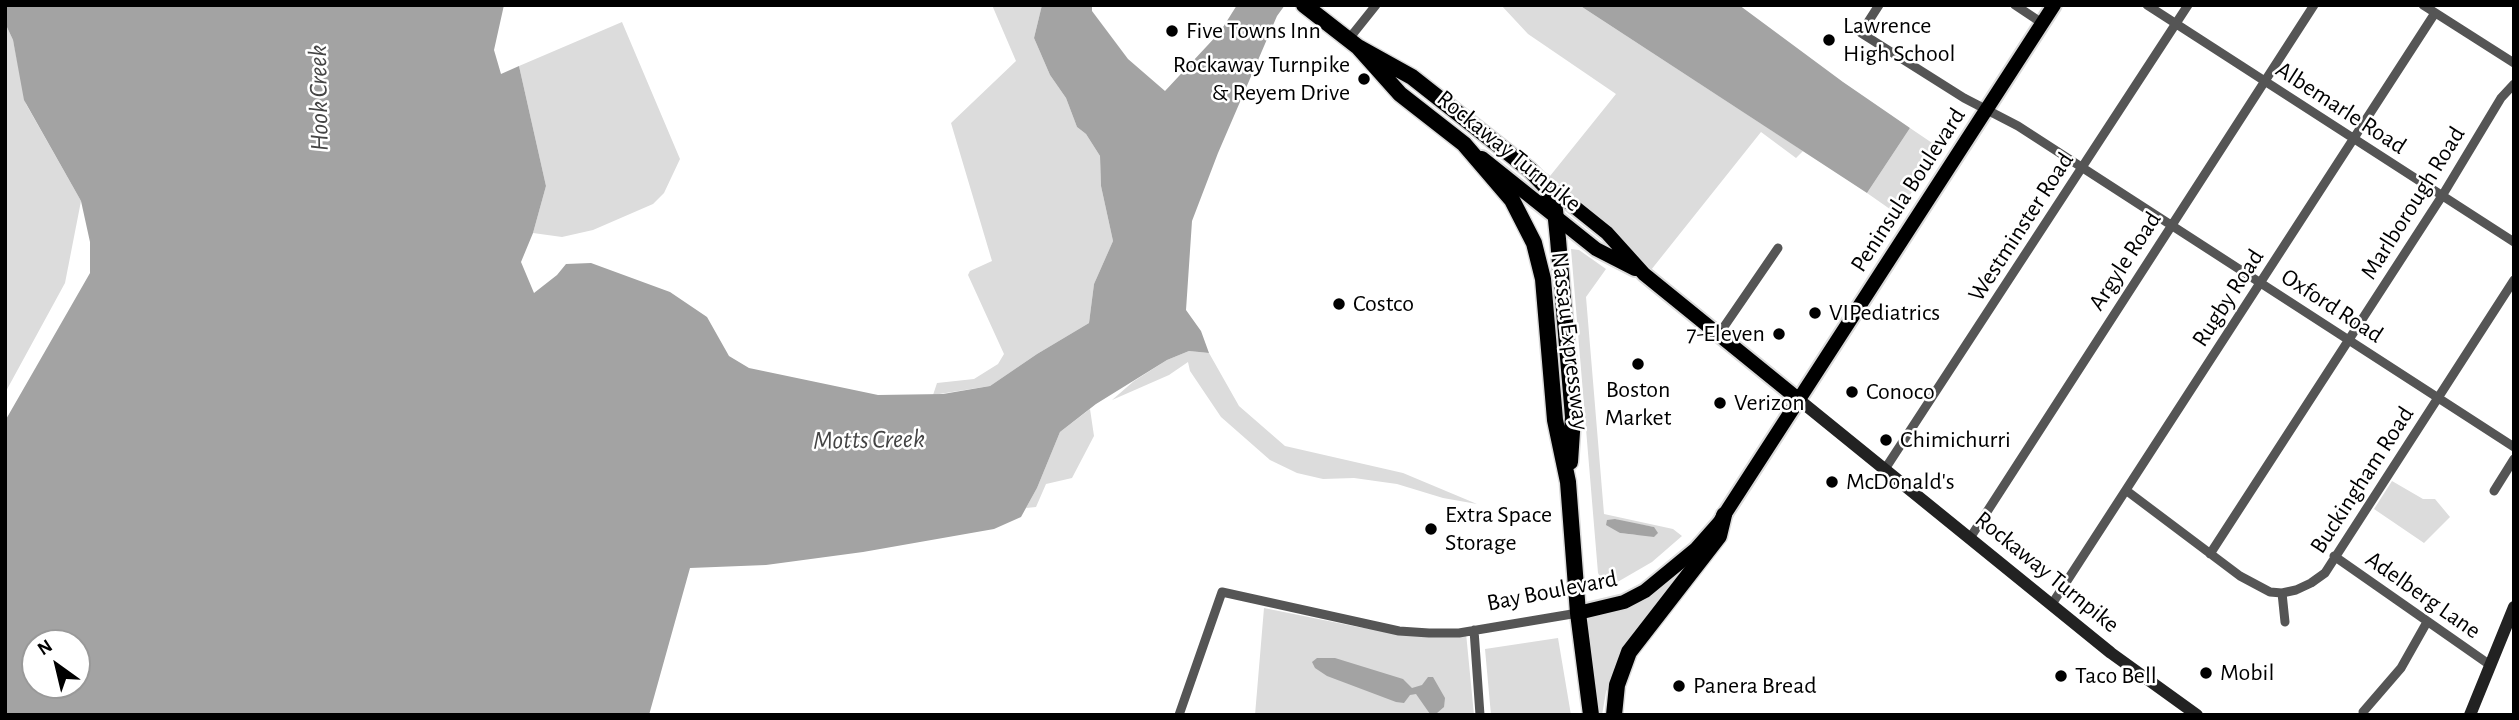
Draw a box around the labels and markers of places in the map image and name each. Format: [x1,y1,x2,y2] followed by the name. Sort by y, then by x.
[1843,12,1955,68] place label: Lawrence High School
[1186,17,1321,45] place label: Five Towns Inn
[1164,23,1180,39] marker: Five Towns Inn
[1821,32,1837,48] marker: Lawrence High School
[1173,51,1350,107] place label: Rockaway Turnpike & Reyem Drive
[1356,71,1372,87] marker: Rockaway Turnpike & Reyem Drive
[1353,290,1414,318] place label: Costco
[1331,296,1347,312] marker: Costco
[1829,299,1940,327] place label: VIPediatrics
[1807,305,1823,321] marker: VIPediatrics
[1687,320,1765,348] place label: 7-Eleven
[1771,326,1787,342] marker: 7-Eleven
[1630,356,1646,372] marker: Boston Market
[1605,376,1671,432] place label: Boston Market
[1866,378,1935,406] place label: Conoco
[1844,384,1860,400] marker: Conoco
[1734,389,1805,417] place label: Verizon
[1712,395,1728,411] marker: Verizon
[1900,426,2011,454] place label: Chimichurri
[1878,432,1894,448] marker: Chimichurri
[1846,468,1955,496] place label: McDonald's
[1824,474,1840,490] marker: McDonald's
[1445,501,1552,557] place label: Extra Space Storage
[1423,521,1439,537] marker: Extra Space Storage
[2220,659,2274,687] place label: Mobil
[2075,662,2157,690] place label: Taco Bell
[2198,665,2214,681] marker: Mobil
[2053,668,2069,684] marker: Taco Bell
[1693,672,1817,700] place label: Panera Bread
[1671,678,1687,694] marker: Panera Bread

